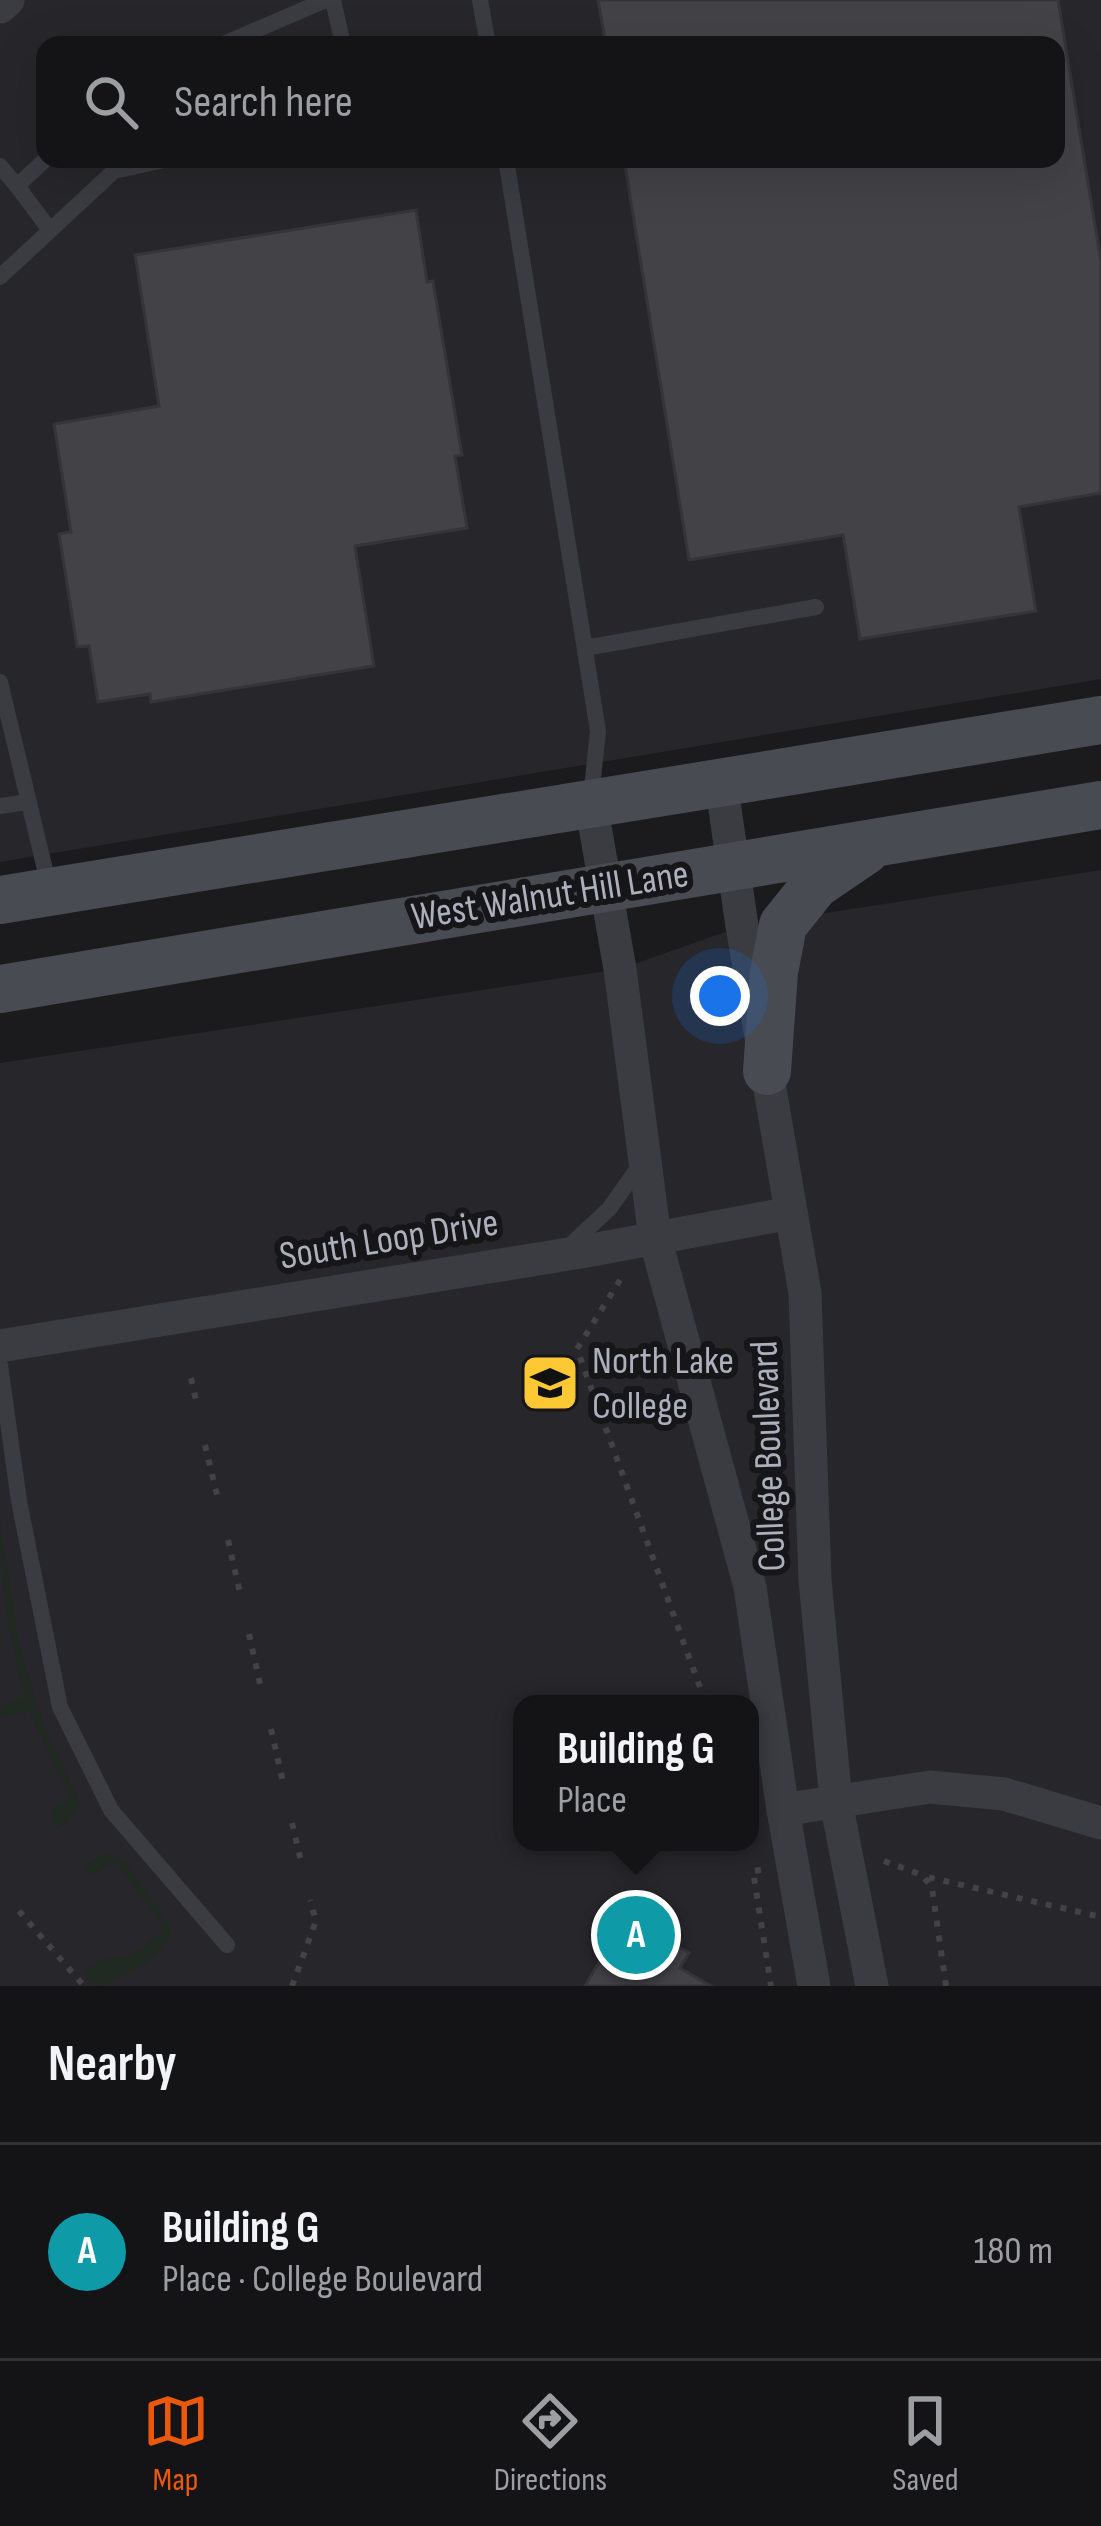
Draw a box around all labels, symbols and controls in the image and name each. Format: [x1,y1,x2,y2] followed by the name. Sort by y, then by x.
[36,36,1065,168] search box
[78,69,144,135] icon: search
[174,75,353,130] text: Search here
[408,851,692,941] street label: West Walnut Hill Lane
[690,966,750,1026] your location
[276,1200,502,1280] street label: South Loop Drive
[592,1338,734,1430] place label: North Lake College
[741,1340,797,1572] street label: College Boulevard
[519,1352,581,1414] school or university icon: North Lake College
[513,1695,759,1851] popup
[557,1722,715,1777] text: Building G
[557,1777,627,1824] text: Place
[597,1890,675,1980] pin: A
[48,2034,177,2095] text: Nearby
[162,2201,320,2256] text: Building G
[78,2228,96,2275] text: A
[974,2228,1053,2275] text: 180 m
[162,2256,483,2303] text: Place · College Boulevard
[143,2388,209,2500] tab: Map
[494,2388,607,2500] tab: Directions
[892,2388,958,2500] tab: Saved

